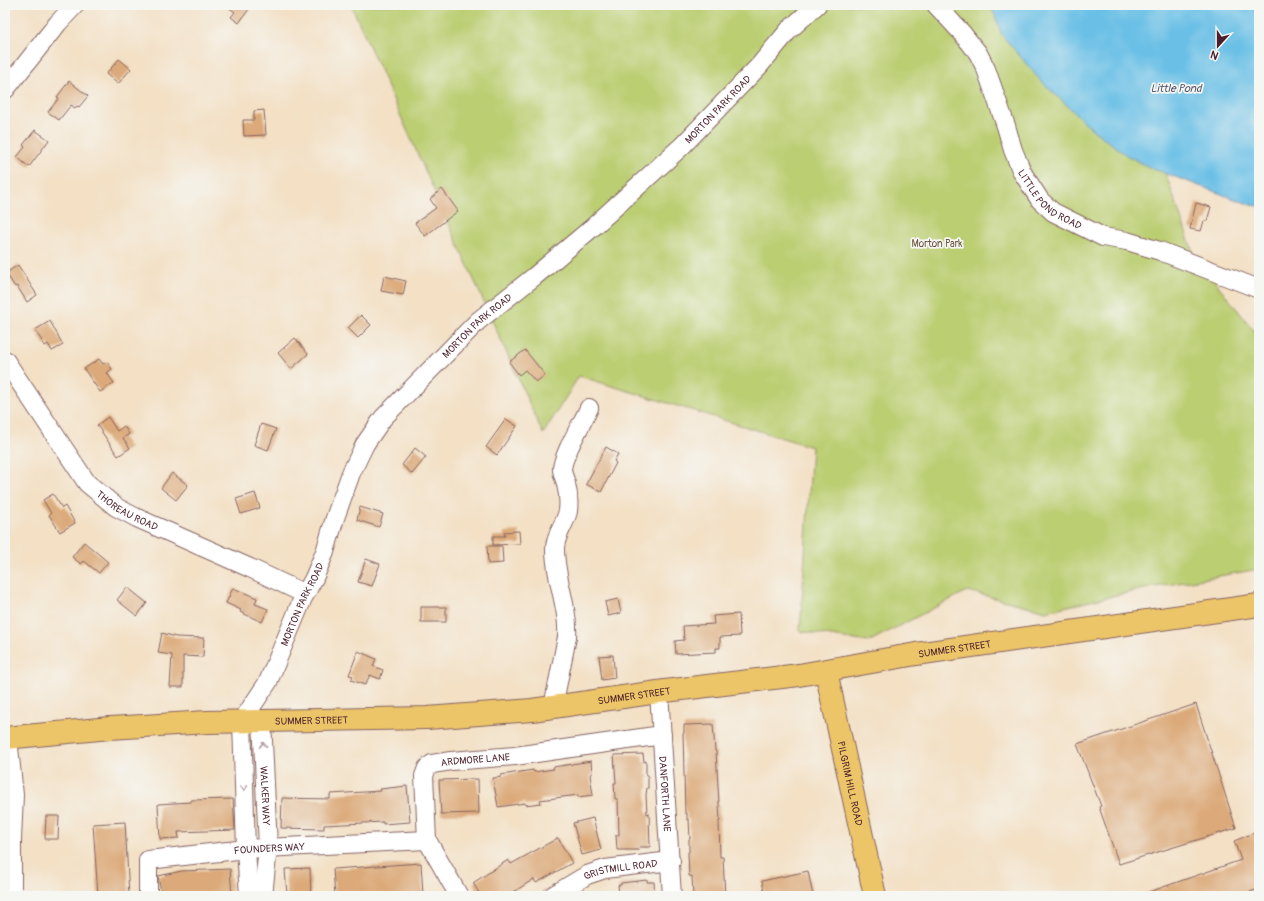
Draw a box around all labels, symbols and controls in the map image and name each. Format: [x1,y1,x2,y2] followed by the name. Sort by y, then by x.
[1198,26,1238,66] north arrow
[1208,47,1220,62] text: N
[683,73,754,146] street label: MORTON PARK ROAD
[1151,82,1203,95] water label: Little Pond
[1015,167,1083,232] street label: LITTLE POND ROAD
[912,238,963,250] park label: Morton Park
[440,292,515,361] street label: MORTON PARK ROAD
[94,488,160,534] street label: THOREAU ROAD
[279,561,327,648] street label: MORTON PARK ROAD
[917,638,992,661] street label: SUMMER STREET
[597,685,671,708] street label: SUMMER STREET
[275,714,348,728] street label: SUMMER STREET
[834,740,865,827] street label: PILGRIM HILL ROAD
[258,742,267,748] one-way arrow
[440,751,510,770] street label: ARDMORE LANE
[656,756,673,832] street label: DANFORTH LANE
[257,766,272,826] street label: WALKER WAY
[240,785,248,791] one-way arrow
[233,841,306,857] street label: FOUNDERS WAY
[582,858,658,883] street label: GRISTMILL ROAD

